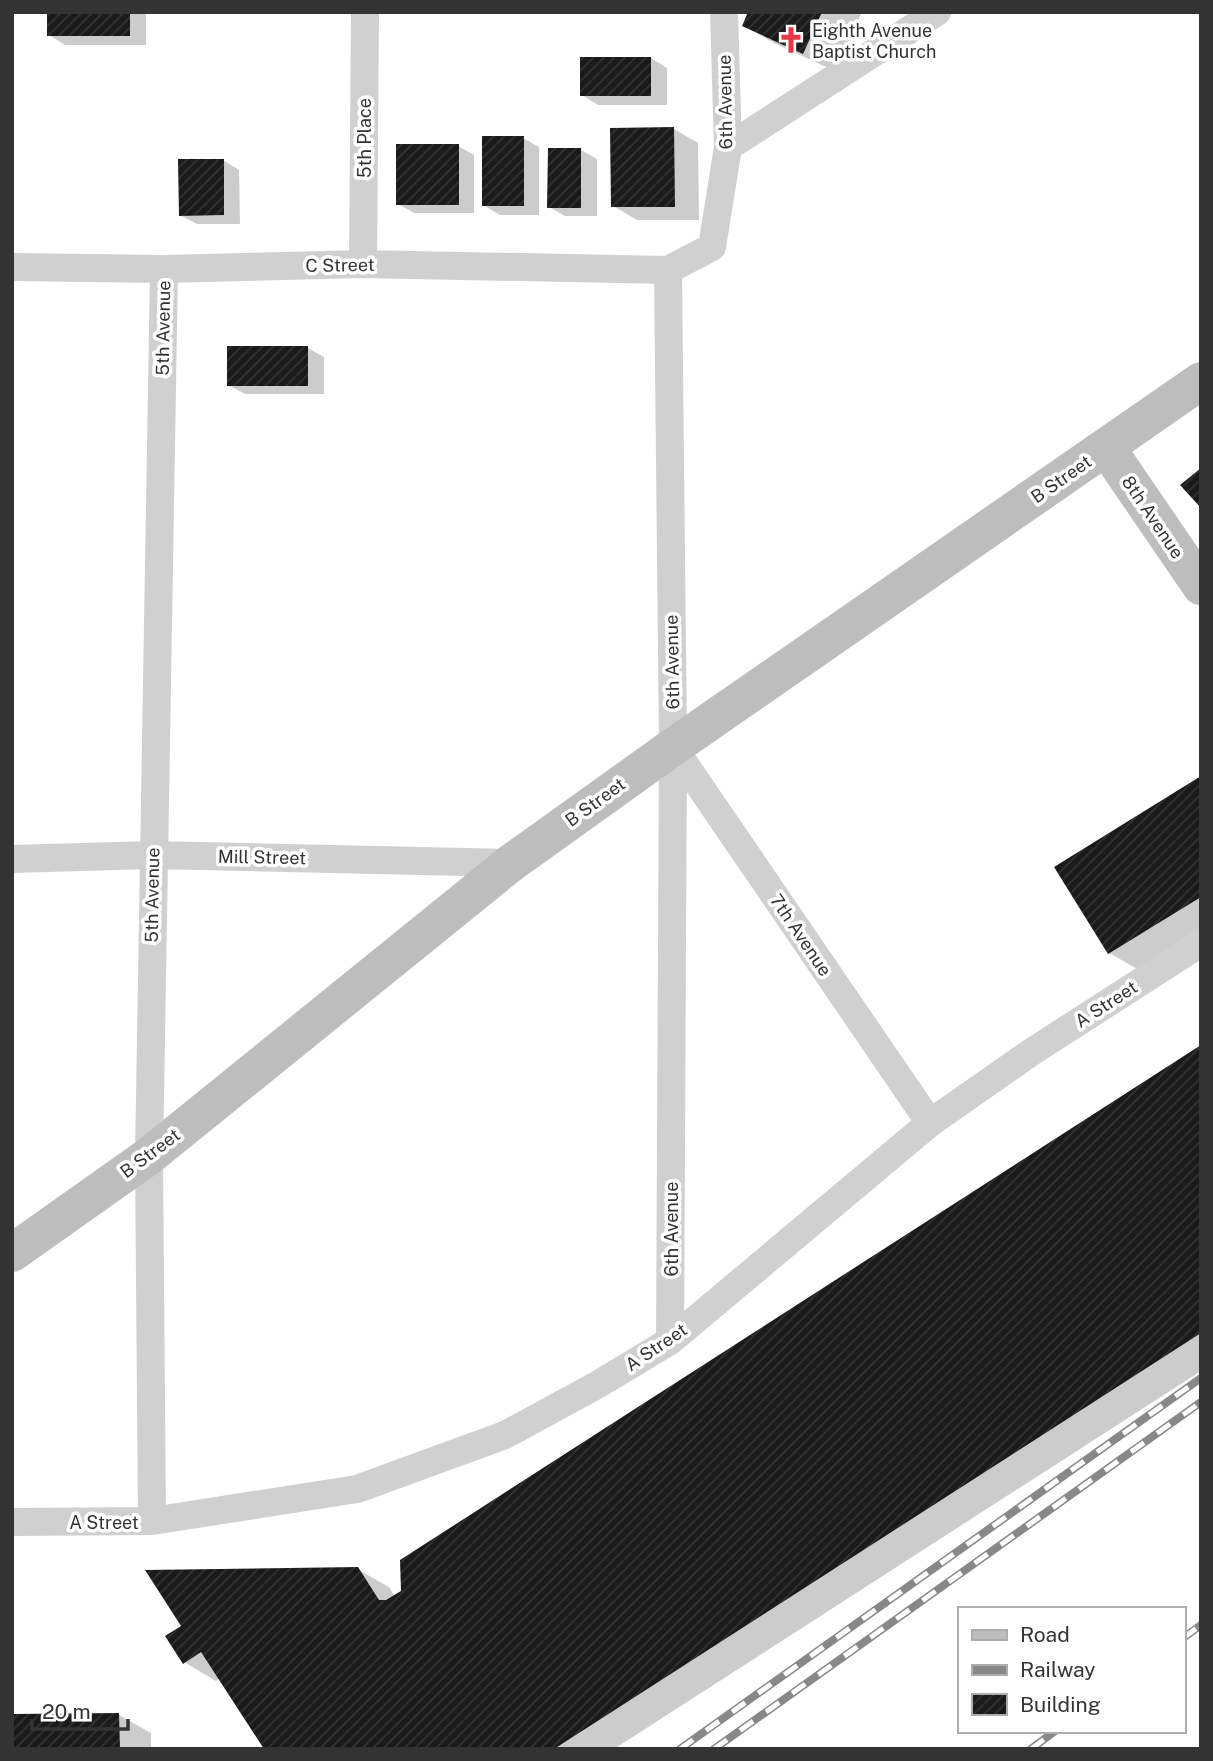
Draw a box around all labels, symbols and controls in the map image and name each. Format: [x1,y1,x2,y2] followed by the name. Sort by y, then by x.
[812,20,936,62] place label: Eighth Avenue Baptist Church
[776,25,806,55] church icon: Eighth Avenue Baptist Church
[714,54,736,150] street label: 6th Avenue
[354,98,375,178] street label: 5th Place
[305,254,375,276] street label: C Street
[152,280,174,376] street label: 5th Avenue
[1027,451,1095,507] street label: B Street
[1118,472,1188,562] street label: 8th Avenue
[661,614,683,710] street label: 6th Avenue
[561,773,629,831] street label: B Street
[218,846,306,868] street label: Mill Street
[141,847,163,943] street label: 5th Avenue
[766,890,836,980] street label: 7th Avenue
[1071,976,1141,1032] street label: A Street
[116,1124,184,1182] street label: B Street
[661,1182,682,1276] street label: 6th Avenue
[621,1319,691,1375] street label: A Street
[69,1512,139,1533] street label: A Street
[958,1607,1185,1733] legend
[1020,1622,1070,1647] text: Road
[1020,1657,1096,1682] text: Railway
[32,1688,128,1732] scale bar
[1020,1692,1101,1717] text: Building
[42,1699,91,1724] text: 20 m

